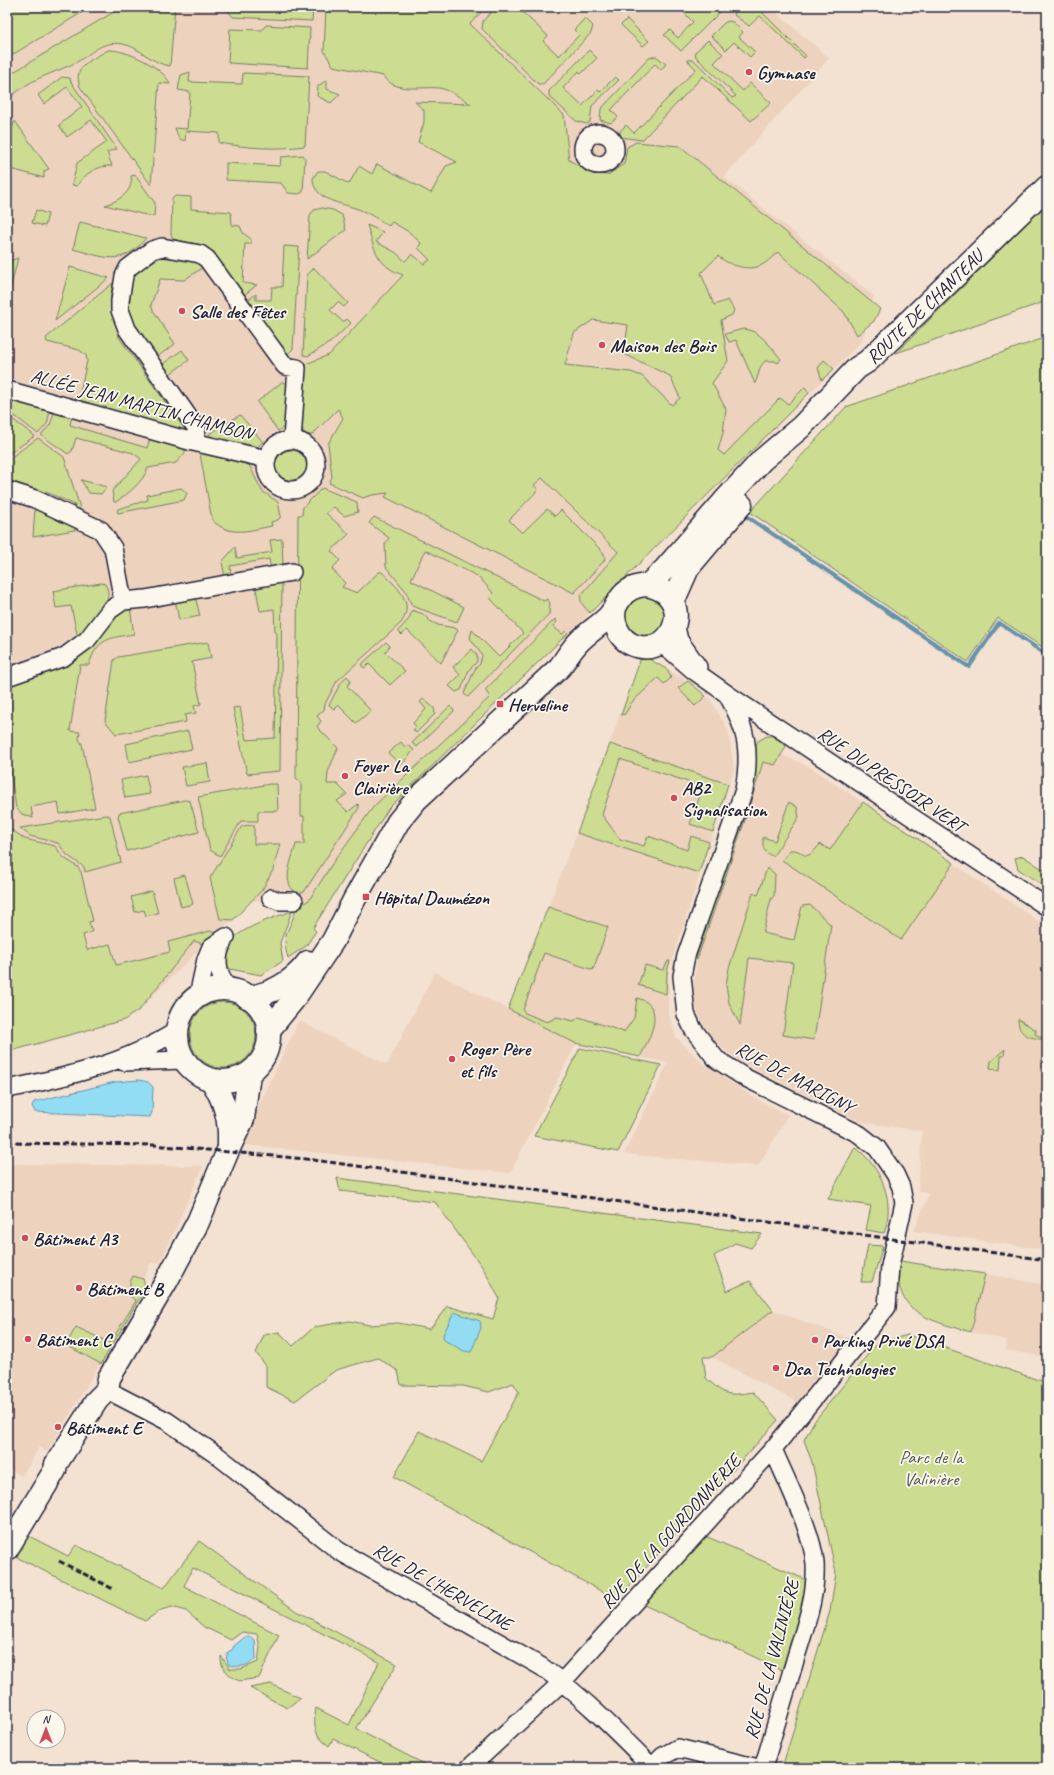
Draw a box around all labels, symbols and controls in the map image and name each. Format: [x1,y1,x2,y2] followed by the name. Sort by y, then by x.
[757,61,816,85] place label: Gymnase
[744,67,754,77] marker: Gymnase
[861,243,990,369] street label: ROUTE DE CHANTEAU
[190,300,287,324] place label: Salle des Fêtes
[177,306,187,316] marker: Salle des Fêtes
[610,334,718,358] place label: Maison des Bois
[597,340,607,350] marker: Maison des Bois
[28,364,258,447] street label: ALLÉE JEAN MARTIN CHAMBON
[508,693,569,717] place label: Herveline
[495,699,505,709] marker: Herveline
[813,722,973,841] street label: RUE DU PRESSOIR VERT
[353,754,411,800] place label: Foyer La Clairière
[340,771,350,781] marker: Foyer La Clairière
[682,776,768,822] place label: AB2 Signalisation
[669,793,679,803] marker: AB2 Signalisation
[374,886,490,910] place label: Hôpital Daumézon
[361,892,371,902] marker: Hôpital Daumézon
[460,1037,532,1083] place label: Roger Père et fils
[731,1037,861,1121] street label: RUE DE MARIGNY
[447,1054,457,1064] marker: Roger Père et fils
[33,1227,120,1251] place label: Bâtiment A3
[20,1233,30,1243] marker: Bâtiment A3
[87,1277,165,1301] place label: Bâtiment B
[74,1283,84,1293] marker: Bâtiment B
[36,1328,114,1352] place label: Bâtiment C
[823,1329,945,1353] place label: Parking Privé DSA
[23,1334,33,1344] marker: Bâtiment C
[810,1335,820,1345] marker: Parking Privé DSA
[784,1357,896,1381] place label: Dsa Technologies
[771,1363,781,1373] marker: Dsa Technologies
[66,1416,145,1440] place label: Bâtiment E
[53,1422,63,1432] marker: Bâtiment E
[899,1445,965,1491] park label: Parc de la Valinière
[595,1447,748,1614] street label: RUE DE LA GOURDONNERIE
[369,1537,519,1638] street label: RUE DE L'HERVELINE
[739,1574,806,1742] street label: RUE DE LA VALINIÈRE
[26,1709,66,1749] north arrow
[43,1712,52,1726] text: N

